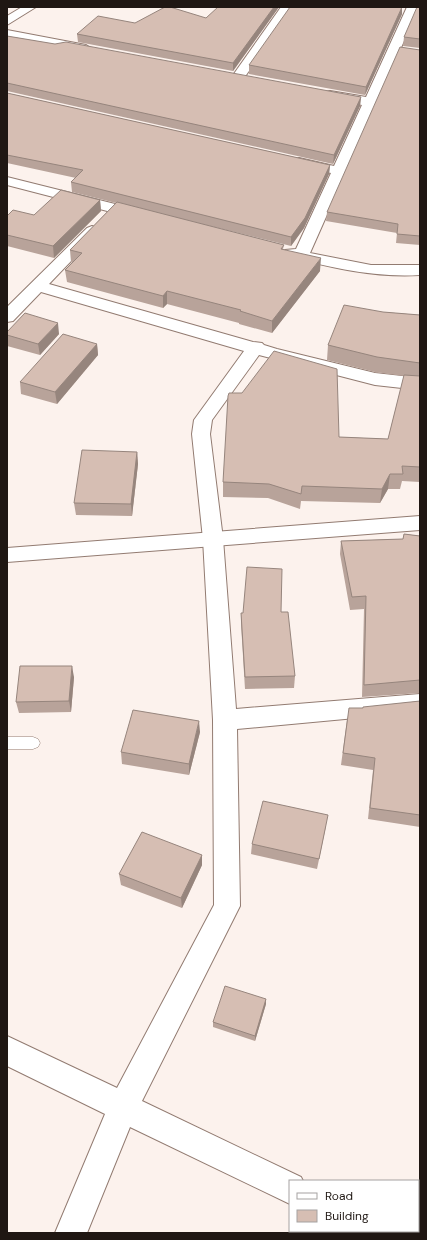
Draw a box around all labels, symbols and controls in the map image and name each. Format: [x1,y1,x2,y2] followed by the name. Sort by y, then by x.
[289,1180,419,1232] legend
[325,1188,353,1204] text: Road
[325,1208,369,1224] text: Building

